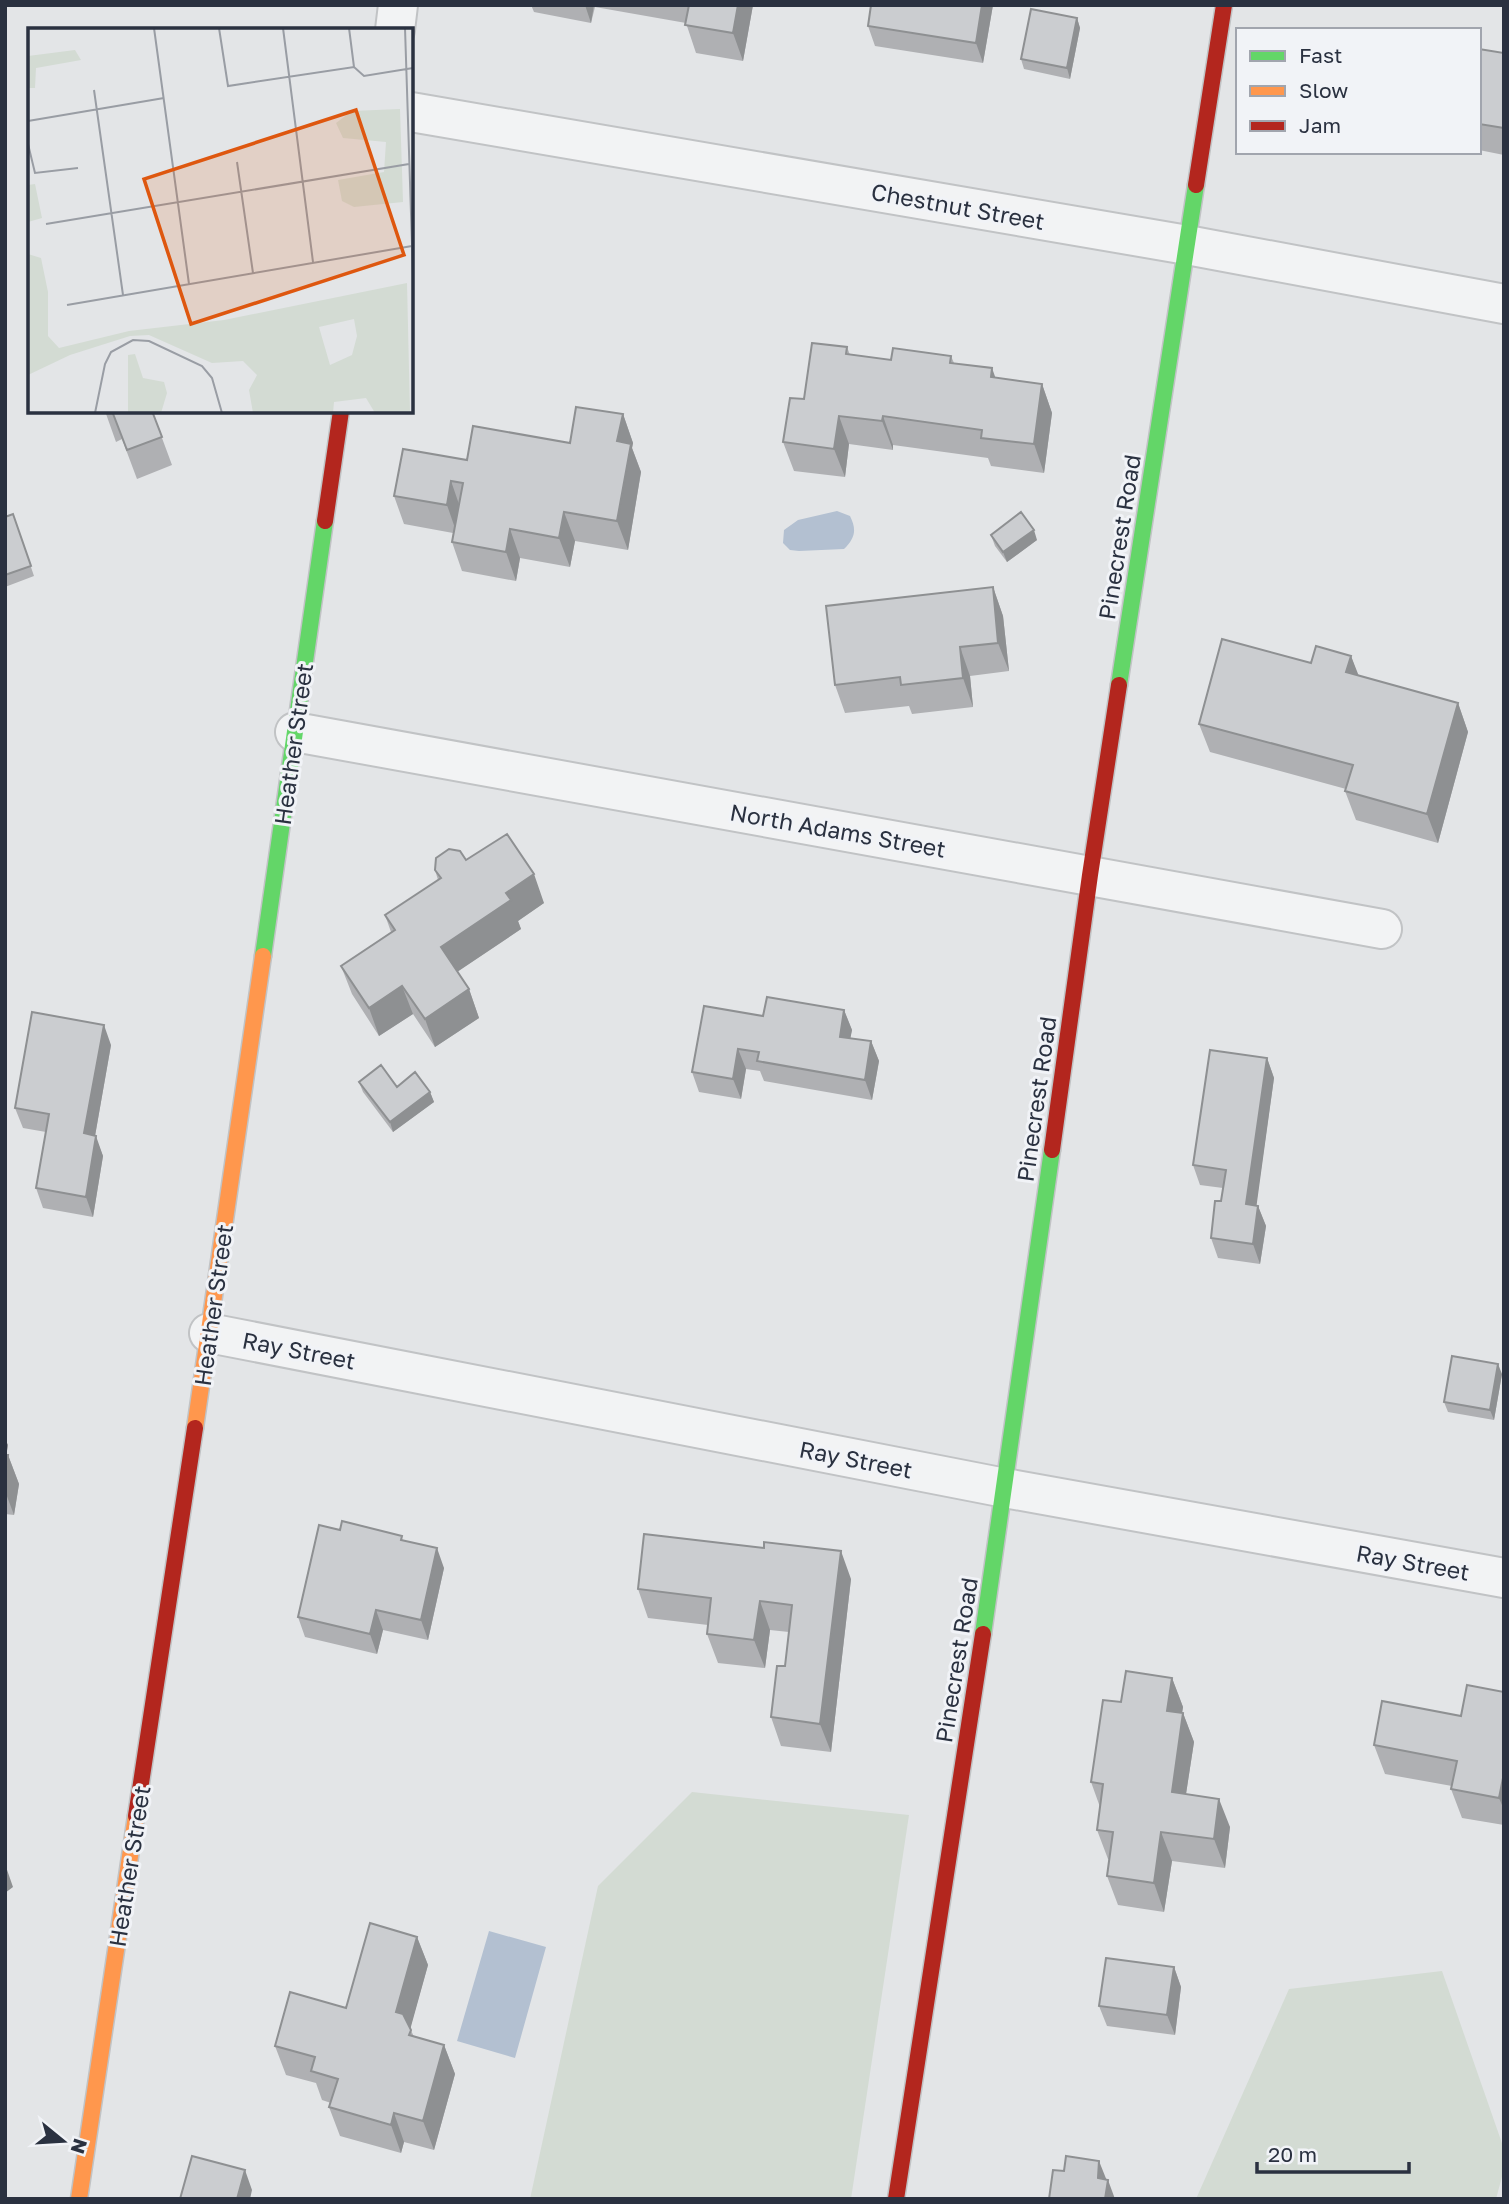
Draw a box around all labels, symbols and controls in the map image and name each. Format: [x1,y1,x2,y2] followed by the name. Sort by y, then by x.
[28,28,413,413] inset map
[1236,28,1481,154] legend
[1299,42,1342,68] text: Fast
[1299,77,1348,103] text: Slow
[1299,112,1341,138] text: Jam
[869,177,1047,235] street label: Chestnut Street
[1092,452,1146,622] street label: Pinecrest Road
[268,661,318,827] street label: Heather Street
[728,797,948,863] street label: North Adams Street
[1011,1014,1061,1184] street label: Pinecrest Road
[188,1222,238,1388] street label: Heather Street
[240,1325,358,1375] street label: Ray Street
[797,1434,915,1484] street label: Ray Street
[1354,1538,1472,1586] street label: Ray Street
[929,1575,983,1745] street label: Pinecrest Road
[102,1783,156,1949] street label: Heather Street
[28,2106,98,2176] north arrow
[1257,2130,1409,2174] scale bar
[66,2136,93,2157] text: N
[1268,2141,1317,2167] text: 20 m

